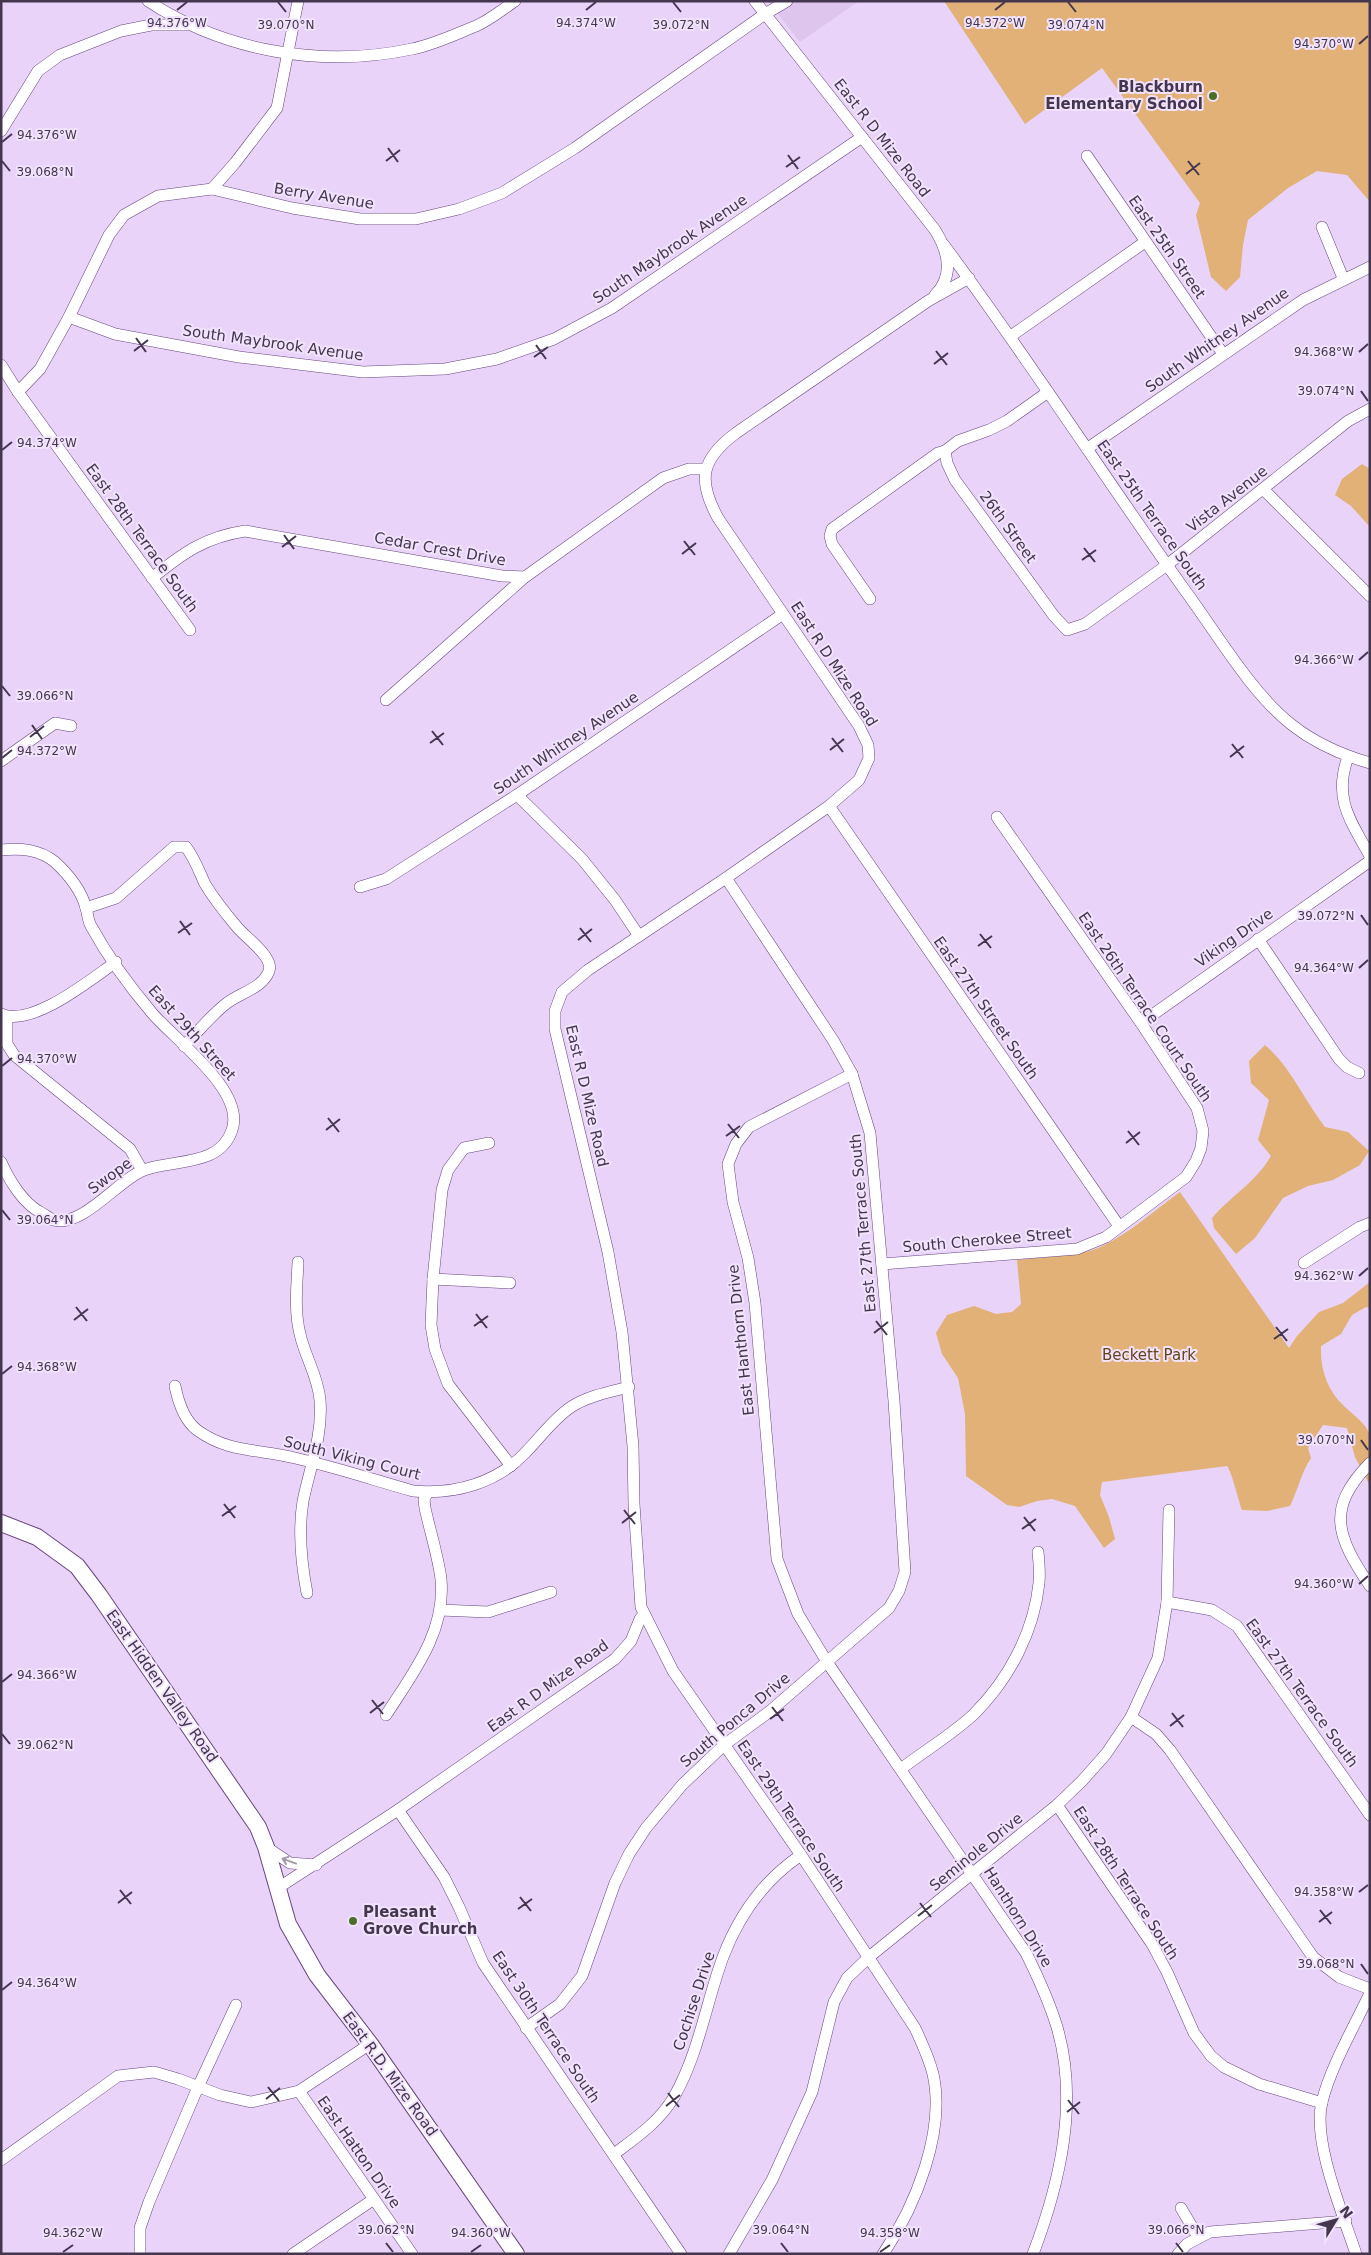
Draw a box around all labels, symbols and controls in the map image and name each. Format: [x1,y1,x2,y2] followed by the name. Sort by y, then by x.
[147,16,207,30] text: 94.376°W
[556,16,616,30] text: 94.374°W
[965,16,1025,30] text: 94.372°W
[258,18,314,32] text: 39.070°N
[653,18,709,32] text: 39.072°N
[1048,18,1104,32] text: 39.074°N
[1294,37,1354,51] text: 94.370°W
[830,75,934,201] street label: East R D Mize Road
[1045,78,1203,113] place label: Blackburn Elementary School
[1207,90,1219,102] marker: Blackburn Elementary School
[17,128,77,142] text: 94.376°W
[17,165,73,179] text: 39.068°N
[273,179,375,213] street label: Berry Avenue
[589,191,751,307] street label: South Maybrook Avenue
[1125,192,1209,302] street label: East 25th Street
[1142,284,1292,396] street label: South Whitney Avenue
[181,321,365,365] street label: South Maybrook Avenue
[1294,345,1354,359] text: 94.368°W
[1298,384,1354,398] text: 39.074°N
[17,436,77,450] text: 94.374°W
[1093,436,1211,594] street label: East 25th Terrace South
[82,460,202,616] street label: East 28th Terrace South
[1183,462,1271,536] street label: Vista Avenue
[976,487,1040,567] street label: 26th Street
[373,529,507,569] street label: Cedar Crest Drive
[787,598,881,730] street label: East R D Mize Road
[1294,653,1354,667] text: 94.366°W
[490,688,642,798] street label: South Whitney Avenue
[17,689,73,703] text: 39.066°N
[17,744,77,758] text: 94.372°W
[1192,905,1276,971] street label: Viking Drive
[1075,909,1215,1105] street label: East 26th Terrace Court South
[1298,909,1354,923] text: 39.072°N
[930,933,1042,1083] street label: East 27th Street South
[1294,961,1354,975] text: 94.364°W
[145,982,240,1084] street label: East 29th Street
[562,1023,612,1169] street label: East R D Mize Road
[17,1052,77,1066] text: 94.370°W
[846,1133,880,1313] street label: East 27th Terrace South
[85,1154,135,1198] street label: Swope
[17,1213,73,1227] text: 39.064°N
[902,1224,1072,1256] street label: South Cherokee Street
[724,1264,758,1416] street label: East Hanthorn Drive
[1294,1269,1354,1283] text: 94.362°W
[1102,1346,1196,1364] park label: Beckett Park
[17,1360,77,1374] text: 94.368°W
[282,1432,422,1484] street label: South Viking Court
[1298,1433,1354,1447] text: 39.070°N
[1294,1577,1354,1591] text: 94.360°W
[102,1606,222,1766] street label: East Hidden Valley Road
[1242,1615,1362,1771] street label: East 27th Terrace South
[484,1636,612,1736] street label: East R D Mize Road
[17,1668,77,1682] text: 94.366°W
[676,1669,794,1771] street label: South Ponca Drive
[733,1737,849,1895] street label: East 29th Terrace South
[17,1738,73,1752] text: 39.062°N
[1070,1803,1182,1963] street label: East 28th Terrace South
[926,1809,1026,1895] street label: Seminole Drive
[282,1856,298,1865] one-way arrow
[980,1864,1056,1970] street label: Hanthorn Drive
[1294,1885,1354,1899] text: 94.358°W
[363,1903,478,1938] place label: Pleasant Grove Church
[347,1915,359,1927] marker: Pleasant Grove Church
[488,1948,604,2106] street label: East 30th Terrace South
[669,1949,719,2053] street label: Cochise Drive
[1298,1957,1354,1971] text: 39.068°N
[17,1976,77,1990] text: 94.364°W
[339,2008,441,2140] street label: East R.D. Mize Road
[314,2092,404,2212] street label: East Hatton Drive
[1311,2195,1361,2245] north arrow
[1336,2203,1356,2222] text: N
[358,2223,414,2237] text: 39.062°N
[753,2223,809,2237] text: 39.064°N
[1148,2223,1204,2237] text: 39.066°N
[43,2226,103,2240] text: 94.362°W
[451,2226,511,2240] text: 94.360°W
[860,2226,920,2240] text: 94.358°W

